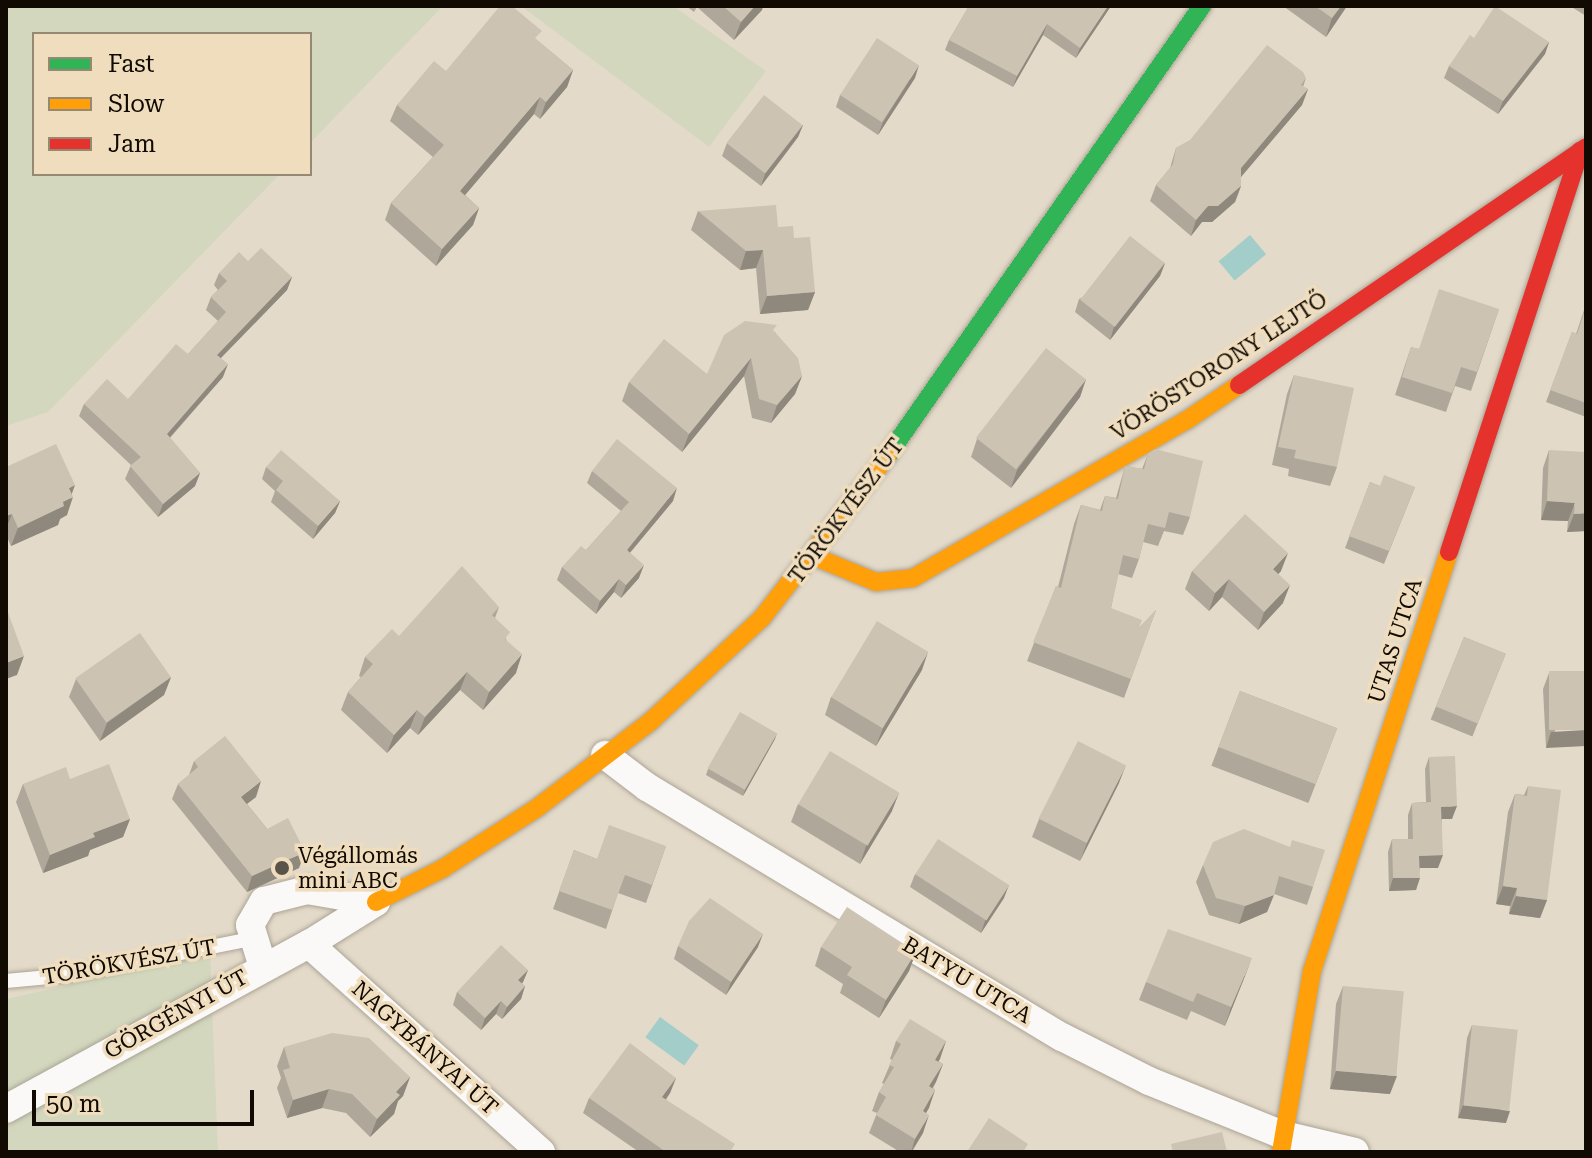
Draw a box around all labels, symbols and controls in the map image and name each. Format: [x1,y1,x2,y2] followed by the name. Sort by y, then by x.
[32,32,312,176] legend
[108,50,155,78] text: Fast
[108,90,164,118] text: Slow
[108,130,156,158] text: Jam
[1106,286,1332,446] street label: VÖRÖSTORONY LEJTŐ
[783,433,909,589] street label: TÖRÖKVÉSZ ÚT
[1362,575,1428,707] street label: UTAS UTCA
[298,842,418,894] place label: Végállomás mini ABC
[273,859,291,877] marker: Végállomás mini ABC
[898,931,1036,1029] street label: BATYU UTCA
[40,934,218,990] street label: TÖRÖKVÉSZ ÚT
[100,964,252,1064] street label: GÖRGÉNYI ÚT
[347,975,503,1121] street label: NAGYBÁNYAI ÚT
[36,1074,258,1124] scale bar
[46,1090,101,1118] text: 50 m

